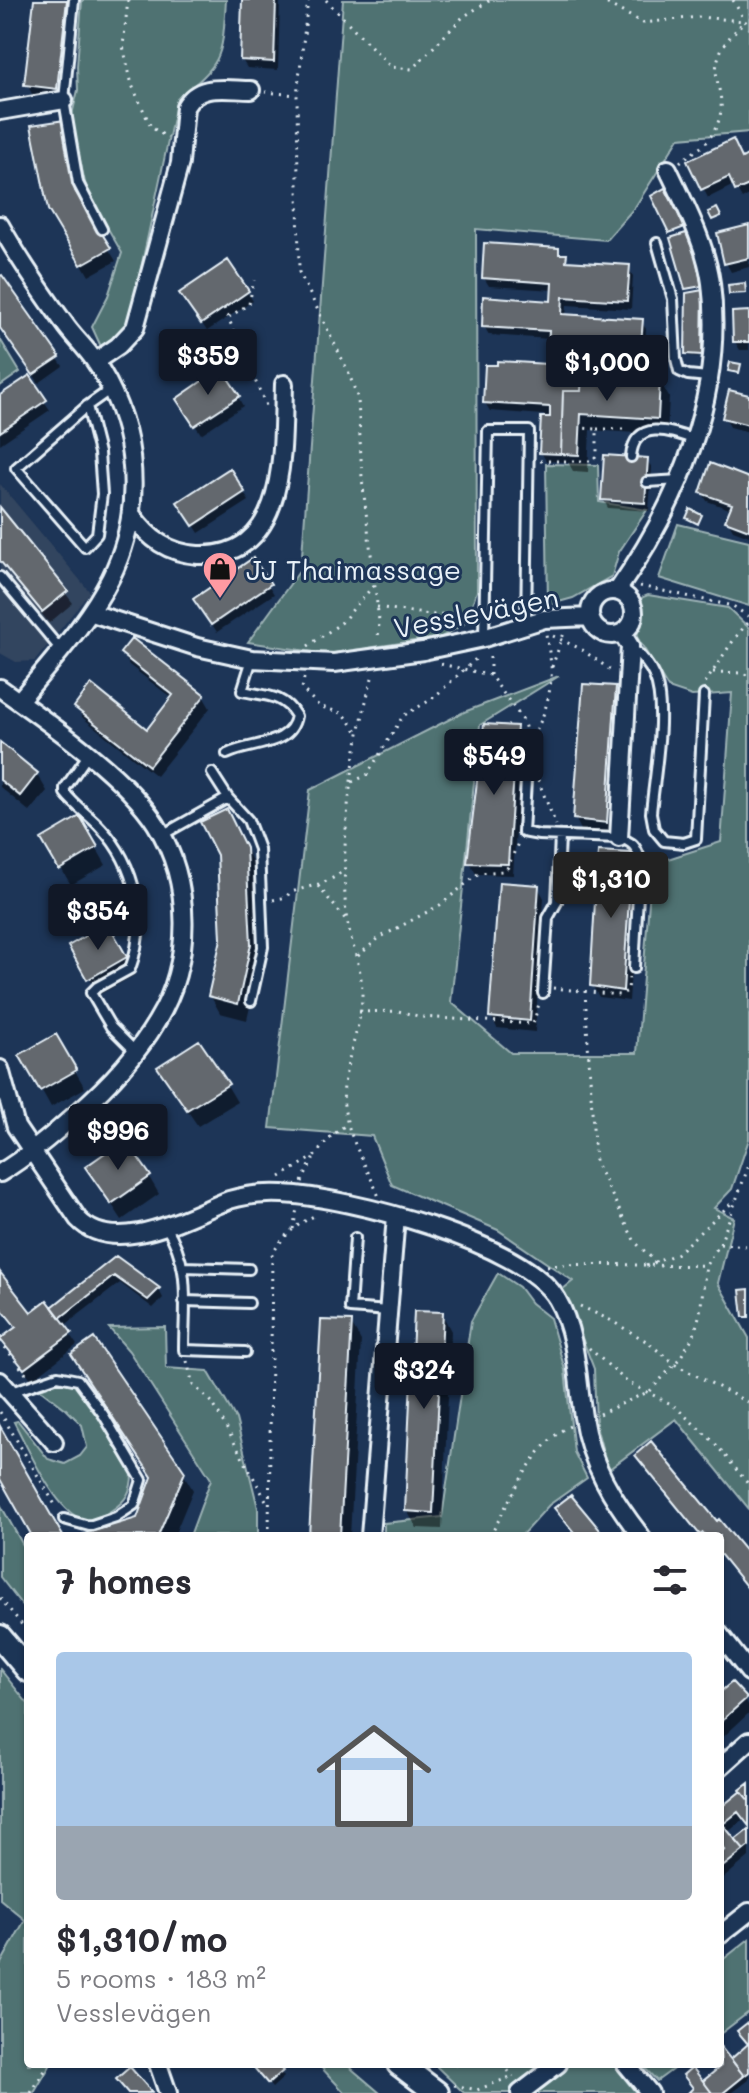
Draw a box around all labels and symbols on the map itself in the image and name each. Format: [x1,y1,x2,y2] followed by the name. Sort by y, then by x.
[161,329,255,397] pin: $359
[542,335,672,403] pin: $1,000
[201,550,239,600] shop icon: JJ Thaimassage
[246,551,461,587] place label: JJ Thaimassage
[391,578,561,646] street label: Vesslevägen
[447,729,541,797] pin: $549
[546,852,676,920] pin: $1,310
[51,884,145,952] pin: $354
[71,1104,165,1172] pin: $996
[377,1343,471,1411] pin: $324

